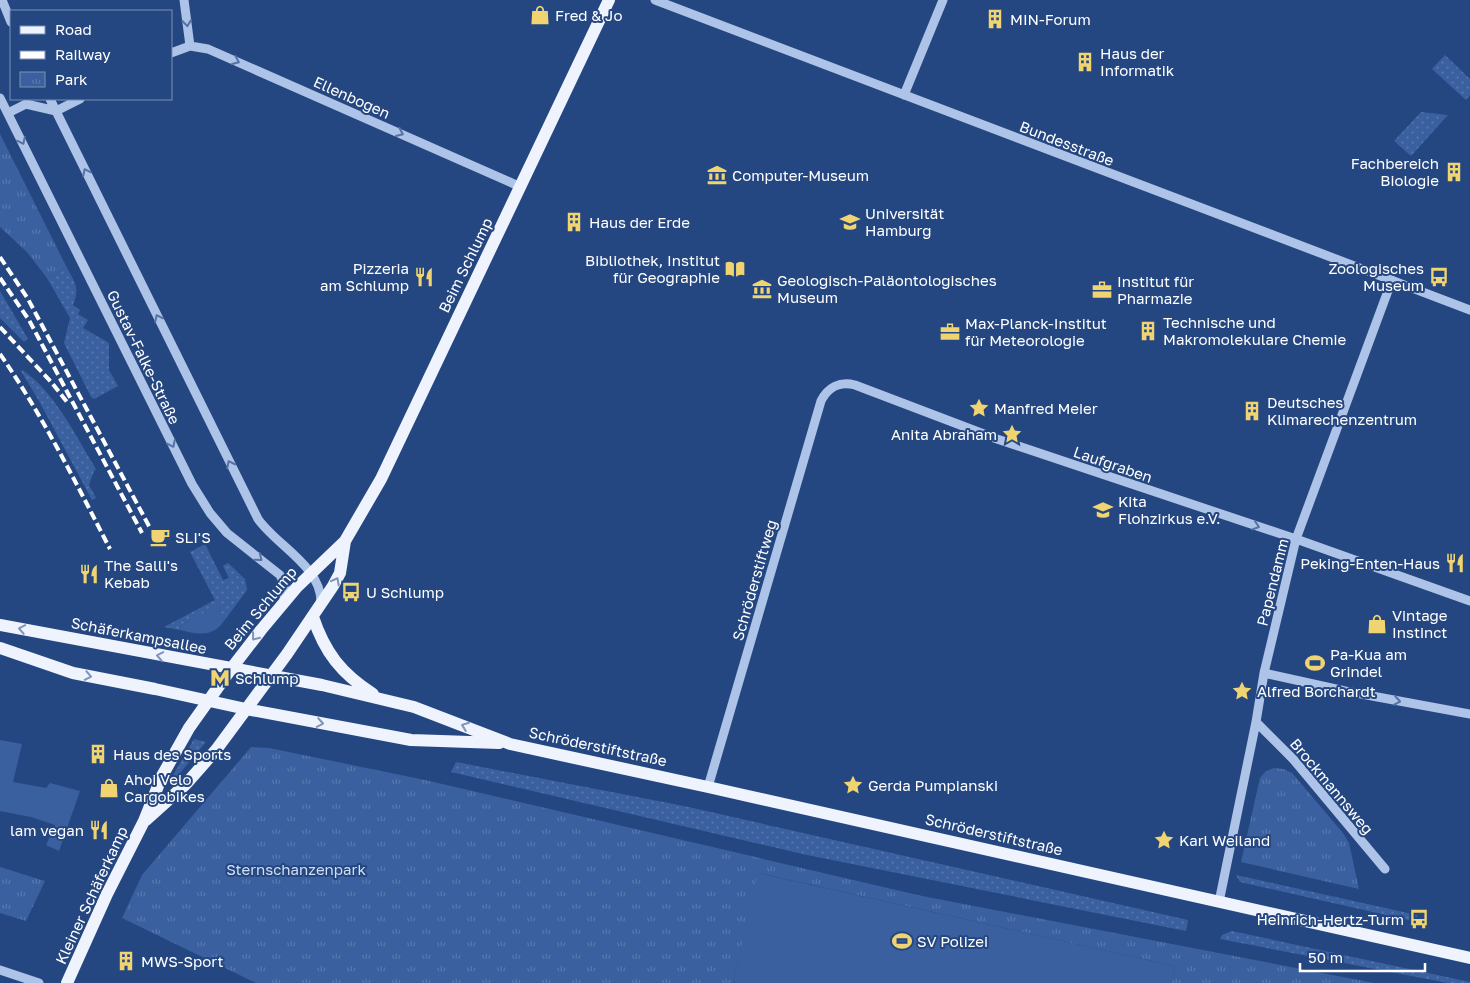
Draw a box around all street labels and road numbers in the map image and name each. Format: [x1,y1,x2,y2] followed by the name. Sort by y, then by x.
[311,72,393,122] street label: Ellenbogen
[1017,117,1117,169] street label: Bundesstraße
[434,215,496,315] street label: Beim Schlump
[104,287,184,427] street label: Gustav-Falke-Straße
[1071,442,1155,486] street label: Laufgraben
[728,517,780,643] street label: Schröderstiftweg
[1252,536,1292,628] street label: Papendamm
[220,563,300,653] street label: Beim Schlump
[70,613,209,657] street label: Schäferkampsallee
[527,723,669,769] street label: Schröderstiftstraße
[1287,734,1377,838] street label: Brockmannsweg
[923,809,1065,859] street label: Schröderstiftstraße
[51,823,131,967] street label: Kleiner Schäferkamp

